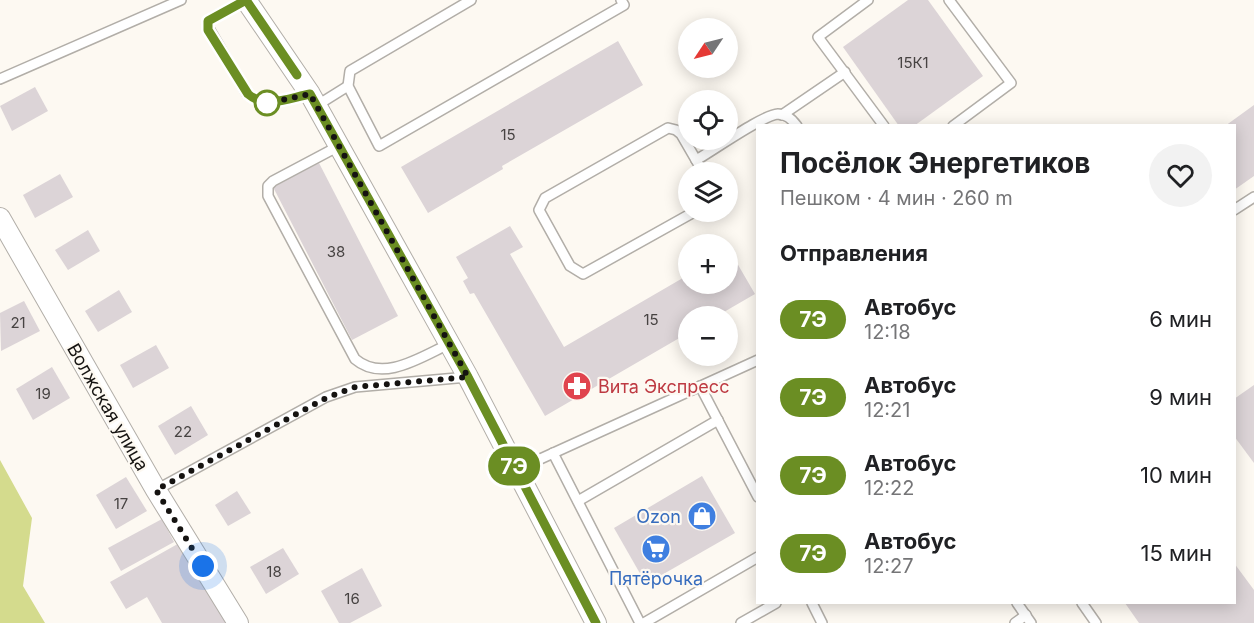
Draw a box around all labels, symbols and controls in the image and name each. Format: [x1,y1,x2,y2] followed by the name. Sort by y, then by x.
[678,18,738,78] north arrow
[678,18,738,366] map controls
[897,53,929,72] house number: 15К1
[254,90,280,116] unlabelled marker
[678,90,738,150] button: locate
[500,125,516,144] house number: 15
[1149,144,1212,207] button: heart
[780,146,1090,180] text: Посёлок Энергетиков
[678,162,738,222] button: layers
[780,186,1013,210] text: Пешком · 4 мин · 260 m
[678,234,738,294] button: +
[780,240,928,266] text: Отправления
[327,242,345,261] house number: 38
[864,294,957,320] text: Автобус
[678,306,738,366] button: −
[1149,306,1212,332] text: 6 мин
[799,307,827,332] text: 7Э
[643,310,659,329] house number: 15
[10,313,26,332] house number: 21
[864,320,911,344] text: 12:18
[63,340,153,474] street label: Волжская улица
[561,370,593,402] pharmacy icon: Вита Экспресс
[864,372,957,398] text: Автобус
[598,376,729,397] place label: Вита Экспресс
[35,384,51,403] house number: 19
[1149,384,1212,410] text: 9 мин
[799,385,827,410] text: 7Э
[864,398,910,422] text: 12:21
[174,422,192,441] house number: 22
[487,446,541,486] line badge: 7Э
[864,450,957,476] text: Автобус
[500,454,528,479] text: 7Э
[1140,462,1212,488] text: 10 мин
[799,463,827,488] text: 7Э
[864,476,915,500] text: 12:22
[114,494,128,513] house number: 17
[686,500,718,532] shop icon: Ozon
[636,506,681,527] place label: Ozon
[864,528,957,554] text: Автобус
[640,533,672,565] supermarket icon: Пятёрочка
[1141,540,1212,566] text: 15 мин
[799,541,827,566] text: 7Э
[188,551,218,581] your location
[864,554,914,578] text: 12:27
[266,562,282,581] house number: 18
[609,568,703,589] place label: Пятёрочка
[344,589,360,608] house number: 16

